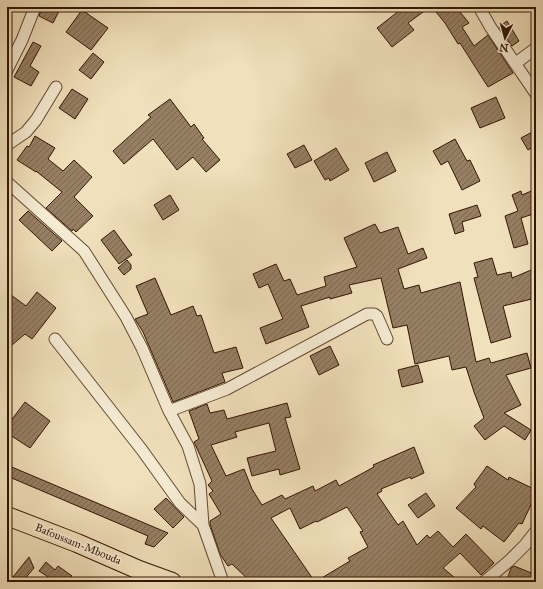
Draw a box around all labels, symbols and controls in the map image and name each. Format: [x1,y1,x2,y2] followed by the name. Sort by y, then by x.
[485,18,525,58] north arrow
[498,40,509,54] text: N
[33,521,123,567] street label: Bafoussam-Mbouda

